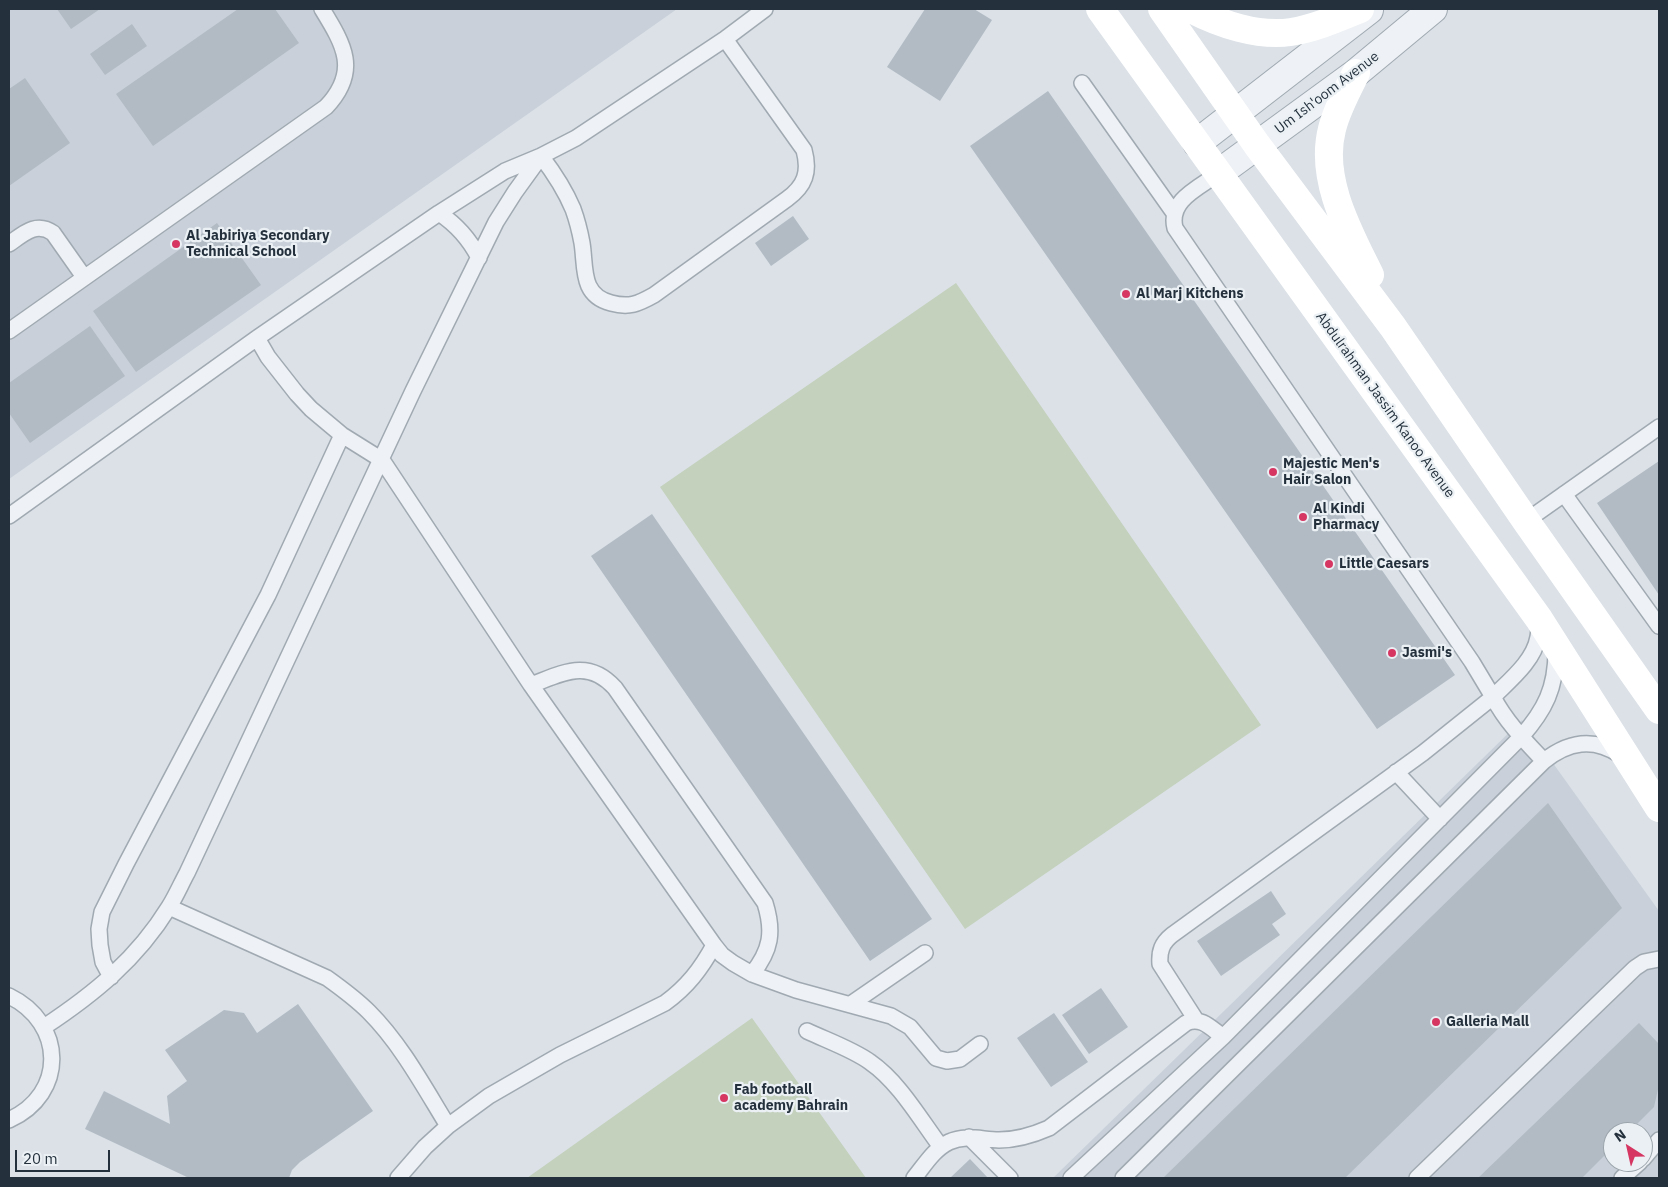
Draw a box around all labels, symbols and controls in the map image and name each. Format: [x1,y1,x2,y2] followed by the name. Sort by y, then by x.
[1272,48,1382,138] street label: Um Ish'oom Avenue
[186,228,329,260] place label: Al Jabiriya Secondary Technical School
[170,238,182,250] marker: Al Jabiriya Secondary Technical School
[1136,286,1243,302] place label: Al Marj Kitchens
[1120,288,1132,300] marker: Al Marj Kitchens
[1312,309,1458,501] street label: Abdulrahman Jassim Kanoo Avenue
[1283,456,1379,488] place label: Majestic Men's Hair Salon
[1267,466,1279,478] marker: Majestic Men's Hair Salon
[1313,501,1379,534] place label: Al Kindi Pharmacy
[1297,511,1309,523] marker: Al Kindi Pharmacy
[1339,556,1429,572] place label: Little Caesars
[1323,558,1335,570] marker: Little Caesars
[1402,645,1452,661] place label: Jasmi's
[1386,647,1398,659] marker: Jasmi's
[1446,1014,1529,1030] place label: Galleria Mall
[1430,1016,1442,1028] marker: Galleria Mall
[734,1082,848,1114] place label: Fab football academy Bahrain
[718,1092,730,1104] marker: Fab football academy Bahrain
[1603,1122,1653,1172] north arrow
[1611,1125,1629,1146] text: N
[18,1140,112,1172] scale bar
[23,1149,58,1168] text: 20 m

